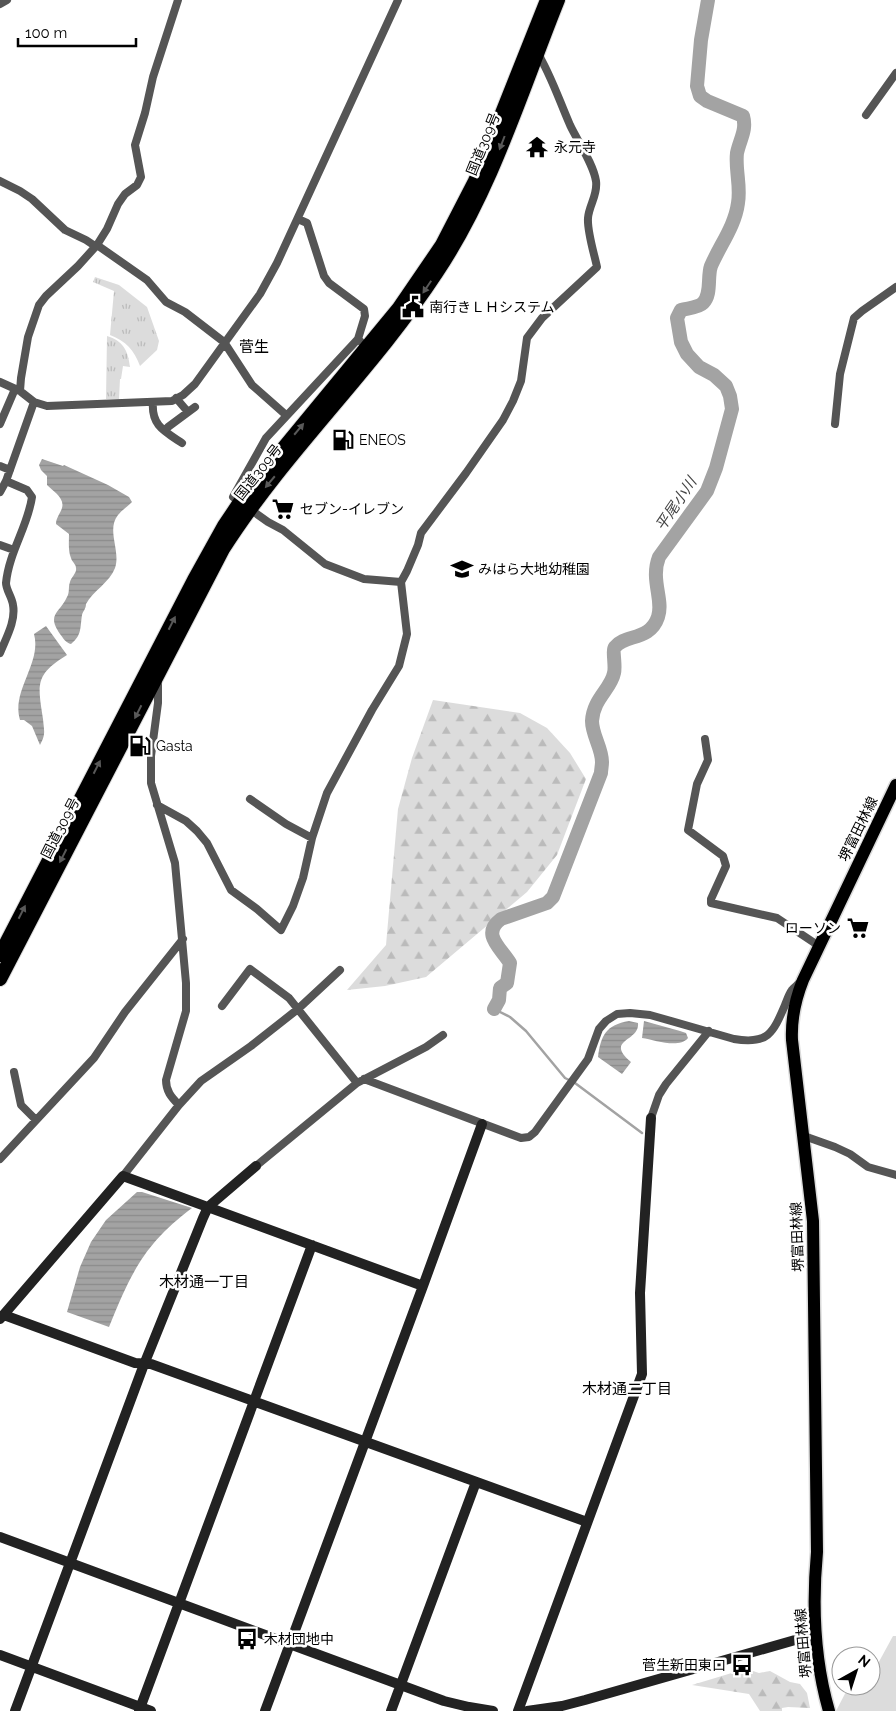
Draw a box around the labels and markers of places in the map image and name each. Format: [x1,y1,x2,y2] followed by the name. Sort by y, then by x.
[524,134,550,160] temple icon: 永元寺
[554,139,596,155] place label: 永元寺
[400,294,426,320] public building icon: 南行きＬＨシステム
[429,299,555,315] place label: 南行きＬＨシステム
[330,427,356,453] fuel station icon: ENEOS
[359,432,406,448] place label: ENEOS
[270,496,296,522] supermarket icon: セブン-イレブン
[300,501,404,517] place label: セブン-イレブン
[449,556,475,582] school or university icon: みはら大地幼稚園
[478,561,590,577] place label: みはら大地幼稚園
[127,733,153,759] fuel station icon: Gasta
[156,738,193,754] place label: Gasta
[845,915,871,941] supermarket icon: ローソン
[785,920,841,936] place label: ローソン
[234,1626,260,1652] bus stop icon: 木材団地中
[264,1631,334,1647] place label: 木材団地中
[729,1652,755,1678] bus stop icon: 菅生新田東口
[642,1657,726,1673] place label: 菅生新田東口

